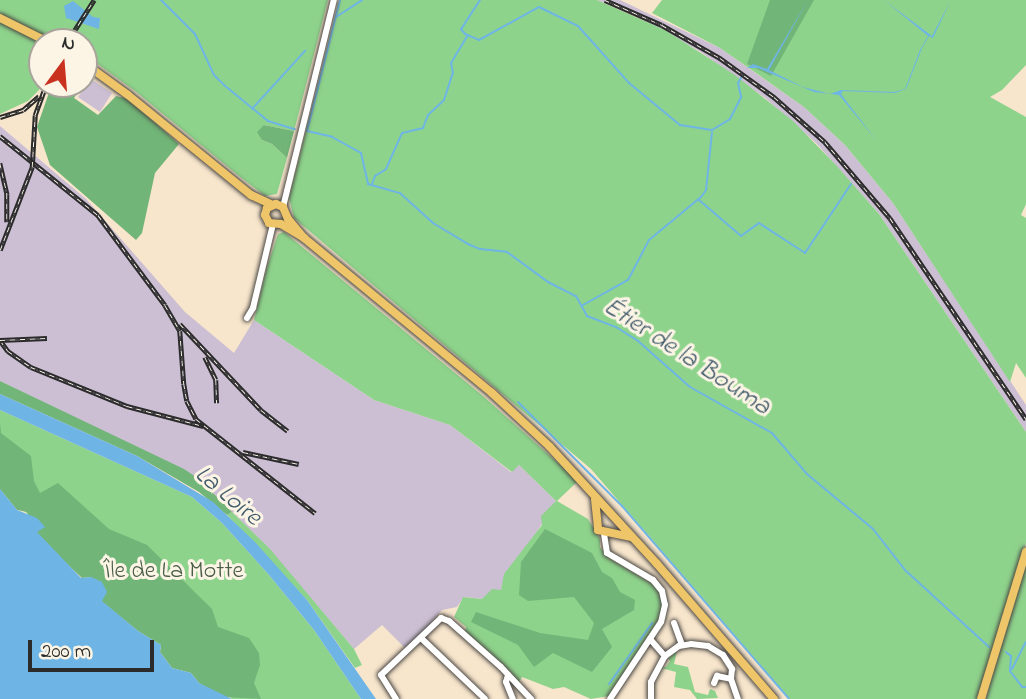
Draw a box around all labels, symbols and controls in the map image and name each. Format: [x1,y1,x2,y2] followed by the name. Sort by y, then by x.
[28,28,98,98] north arrow
[58,30,78,59] text: N
[597,292,775,424] water label: Étier de la Bouma
[187,460,267,534] water label: La Loire
[105,558,243,586] park label: Île de La Motte
[32,626,158,670] scale bar
[41,637,91,667] text: 200 m

